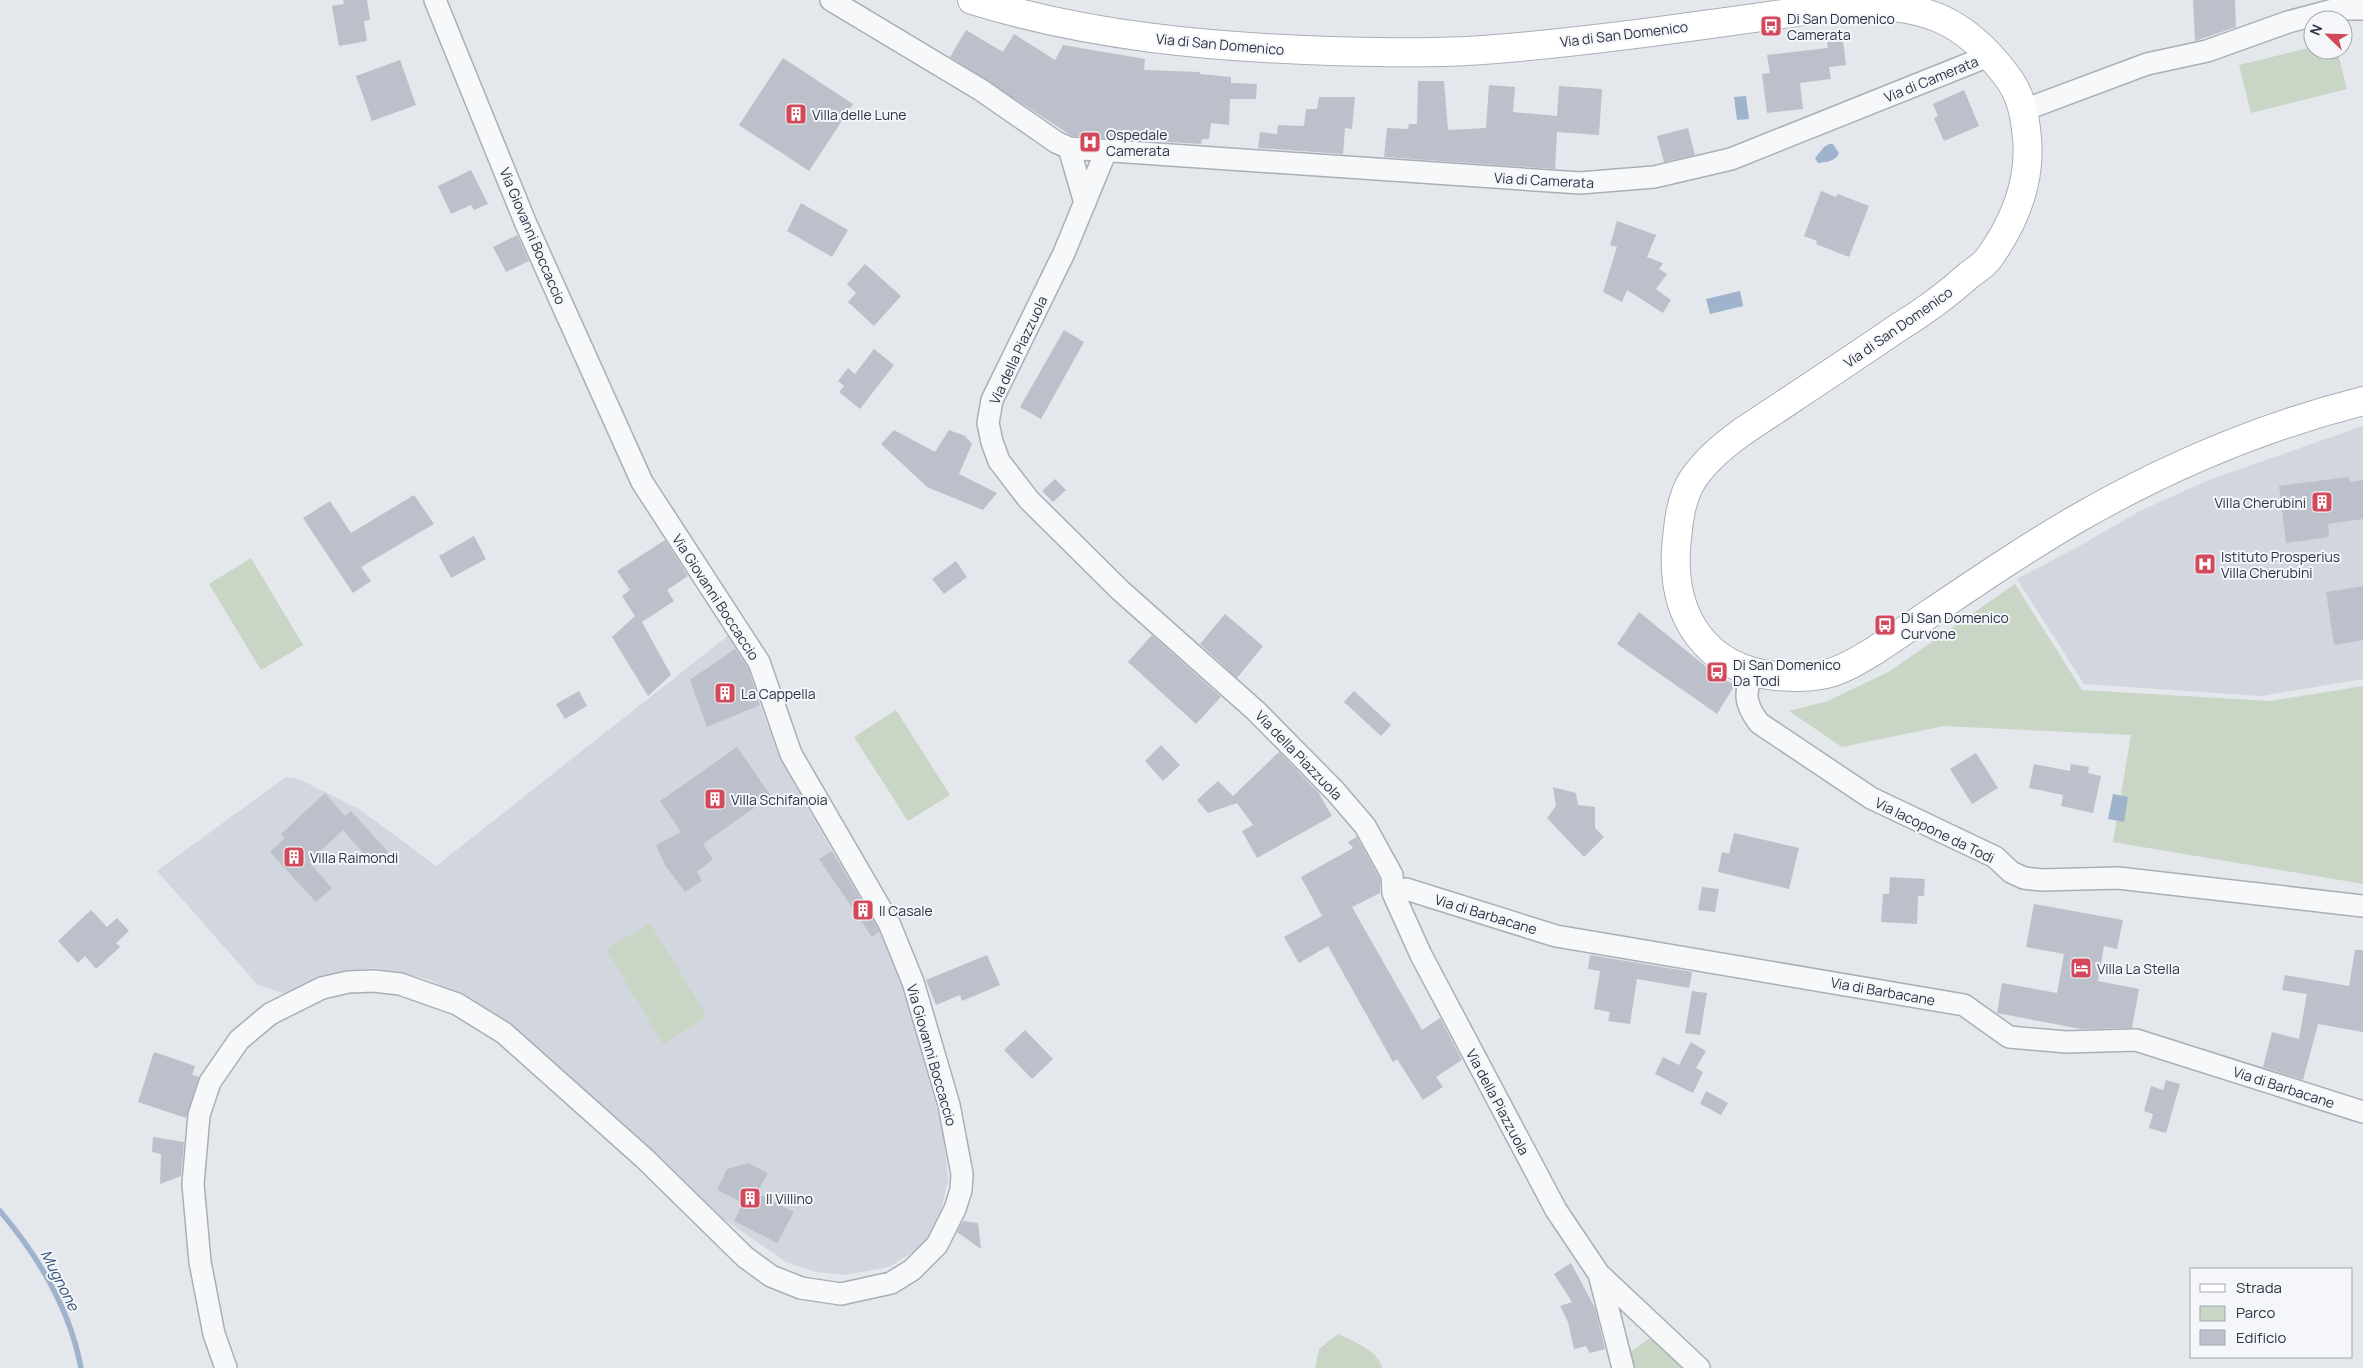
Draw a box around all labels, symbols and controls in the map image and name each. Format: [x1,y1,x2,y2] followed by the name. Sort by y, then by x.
[1787,9,1895,44] place label: Di San Domenico Camerata
[2303,10,2353,60] north arrow
[1759,14,1783,38] bus stop icon: Di San Domenico Camerata
[1559,17,1689,51] street label: Via di San Domenico
[2305,21,2326,38] text: N
[1155,29,1285,59] street label: Via di San Domenico
[1881,51,1981,107] street label: Via di Camerata
[784,102,808,126] building icon: Villa delle Lune
[812,105,906,124] place label: Villa delle Lune
[1106,125,1170,160] place label: Ospedale Camerata
[1078,130,1102,154] hospital icon: Ospedale Camerata
[496,165,570,307] street label: Via Giovanni Boccaccio
[1494,168,1594,192] street label: Via di Camerata
[1840,282,1956,372] street label: Via di San Domenico
[985,293,1051,407] street label: Via della Piazzuola
[2310,490,2334,514] building icon: Villa Cherubini
[2214,493,2306,512] place label: Villa Cherubini
[668,530,764,664] street label: Via Giovanni Boccaccio
[2221,547,2340,582] place label: Istituto Prosperius Villa Cherubini
[2193,552,2217,576] hospital icon: Istituto Prosperius Villa Cherubini
[1901,608,2009,643] place label: Di San Domenico Curvone
[1873,613,1897,637] bus stop icon: Di San Domenico Curvone
[1733,655,1841,690] place label: Di San Domenico Da Todi
[1705,660,1729,684] bus stop icon: Di San Domenico Da Todi
[713,681,737,705] building icon: La Cappella
[741,684,816,703] place label: La Cappella
[1251,706,1347,804] street label: Via della Piazzuola
[703,787,727,811] building icon: Villa Schifanoia
[731,790,828,809] place label: Villa Schifanoia
[1872,793,1998,867] street label: Via Iacopone da Todi
[282,845,306,869] building icon: Villa Raimondi
[310,848,398,867] place label: Villa Raimondi
[1433,889,1539,939] street label: Via di Barbacane
[851,898,875,922] building icon: Il Casale
[879,901,933,920] place label: Il Casale
[2069,956,2093,980] hotel icon: Villa La Stella
[2097,959,2180,978] place label: Villa La Stella
[1829,972,1937,1010] street label: Via di Barbacane
[903,982,961,1128] street label: Via Giovanni Boccaccio
[1462,1046,1534,1158] street label: Via della Piazzuola
[2231,1062,2337,1112] street label: Via di Barbacane
[738,1186,762,1210] building icon: Il Villino
[766,1189,813,1208] place label: Il Villino
[36,1246,85,1315] water label: Mugnone
[2190,1268,2353,1358] legend
[2236,1277,2282,1298] text: Strada
[2236,1302,2275,1323] text: Parco
[2236,1327,2287,1348] text: Edificio

